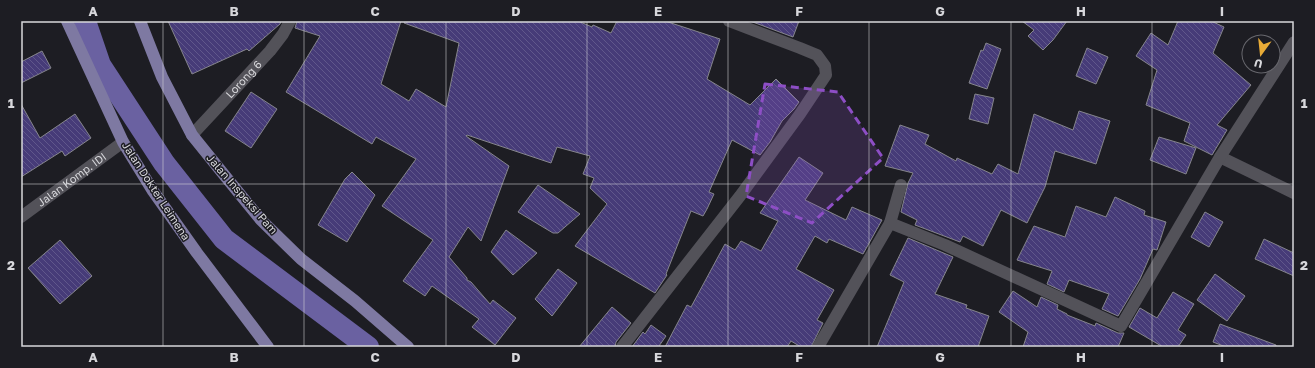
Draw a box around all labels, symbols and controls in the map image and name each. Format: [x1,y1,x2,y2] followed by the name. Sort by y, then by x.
[88,3,98,19] text: A
[229,3,239,19] text: B
[370,3,380,19] text: C
[511,3,521,19] text: D
[654,3,662,19] text: E
[795,3,803,19] text: F
[935,3,945,19] text: G
[1076,3,1086,19] text: H
[1220,3,1224,19] text: I
[1241,34,1281,74] north arrow
[223,57,264,100] street label: Lorong 6
[1253,57,1264,71] text: U
[8,95,15,111] text: 1
[1301,95,1308,111] text: 1
[120,139,193,242] street label: Jalan Dokter Leimena
[34,150,109,209] street label: Jalan Komp. IDI
[204,151,281,236] street label: Jalan Inspeksi Pam
[7,257,15,273] text: 2
[1300,257,1308,273] text: 2
[88,349,98,365] text: A
[229,349,239,365] text: B
[370,349,380,365] text: C
[511,349,521,365] text: D
[654,349,662,365] text: E
[795,349,803,365] text: F
[935,349,945,365] text: G
[1076,349,1086,365] text: H
[1220,349,1224,365] text: I

